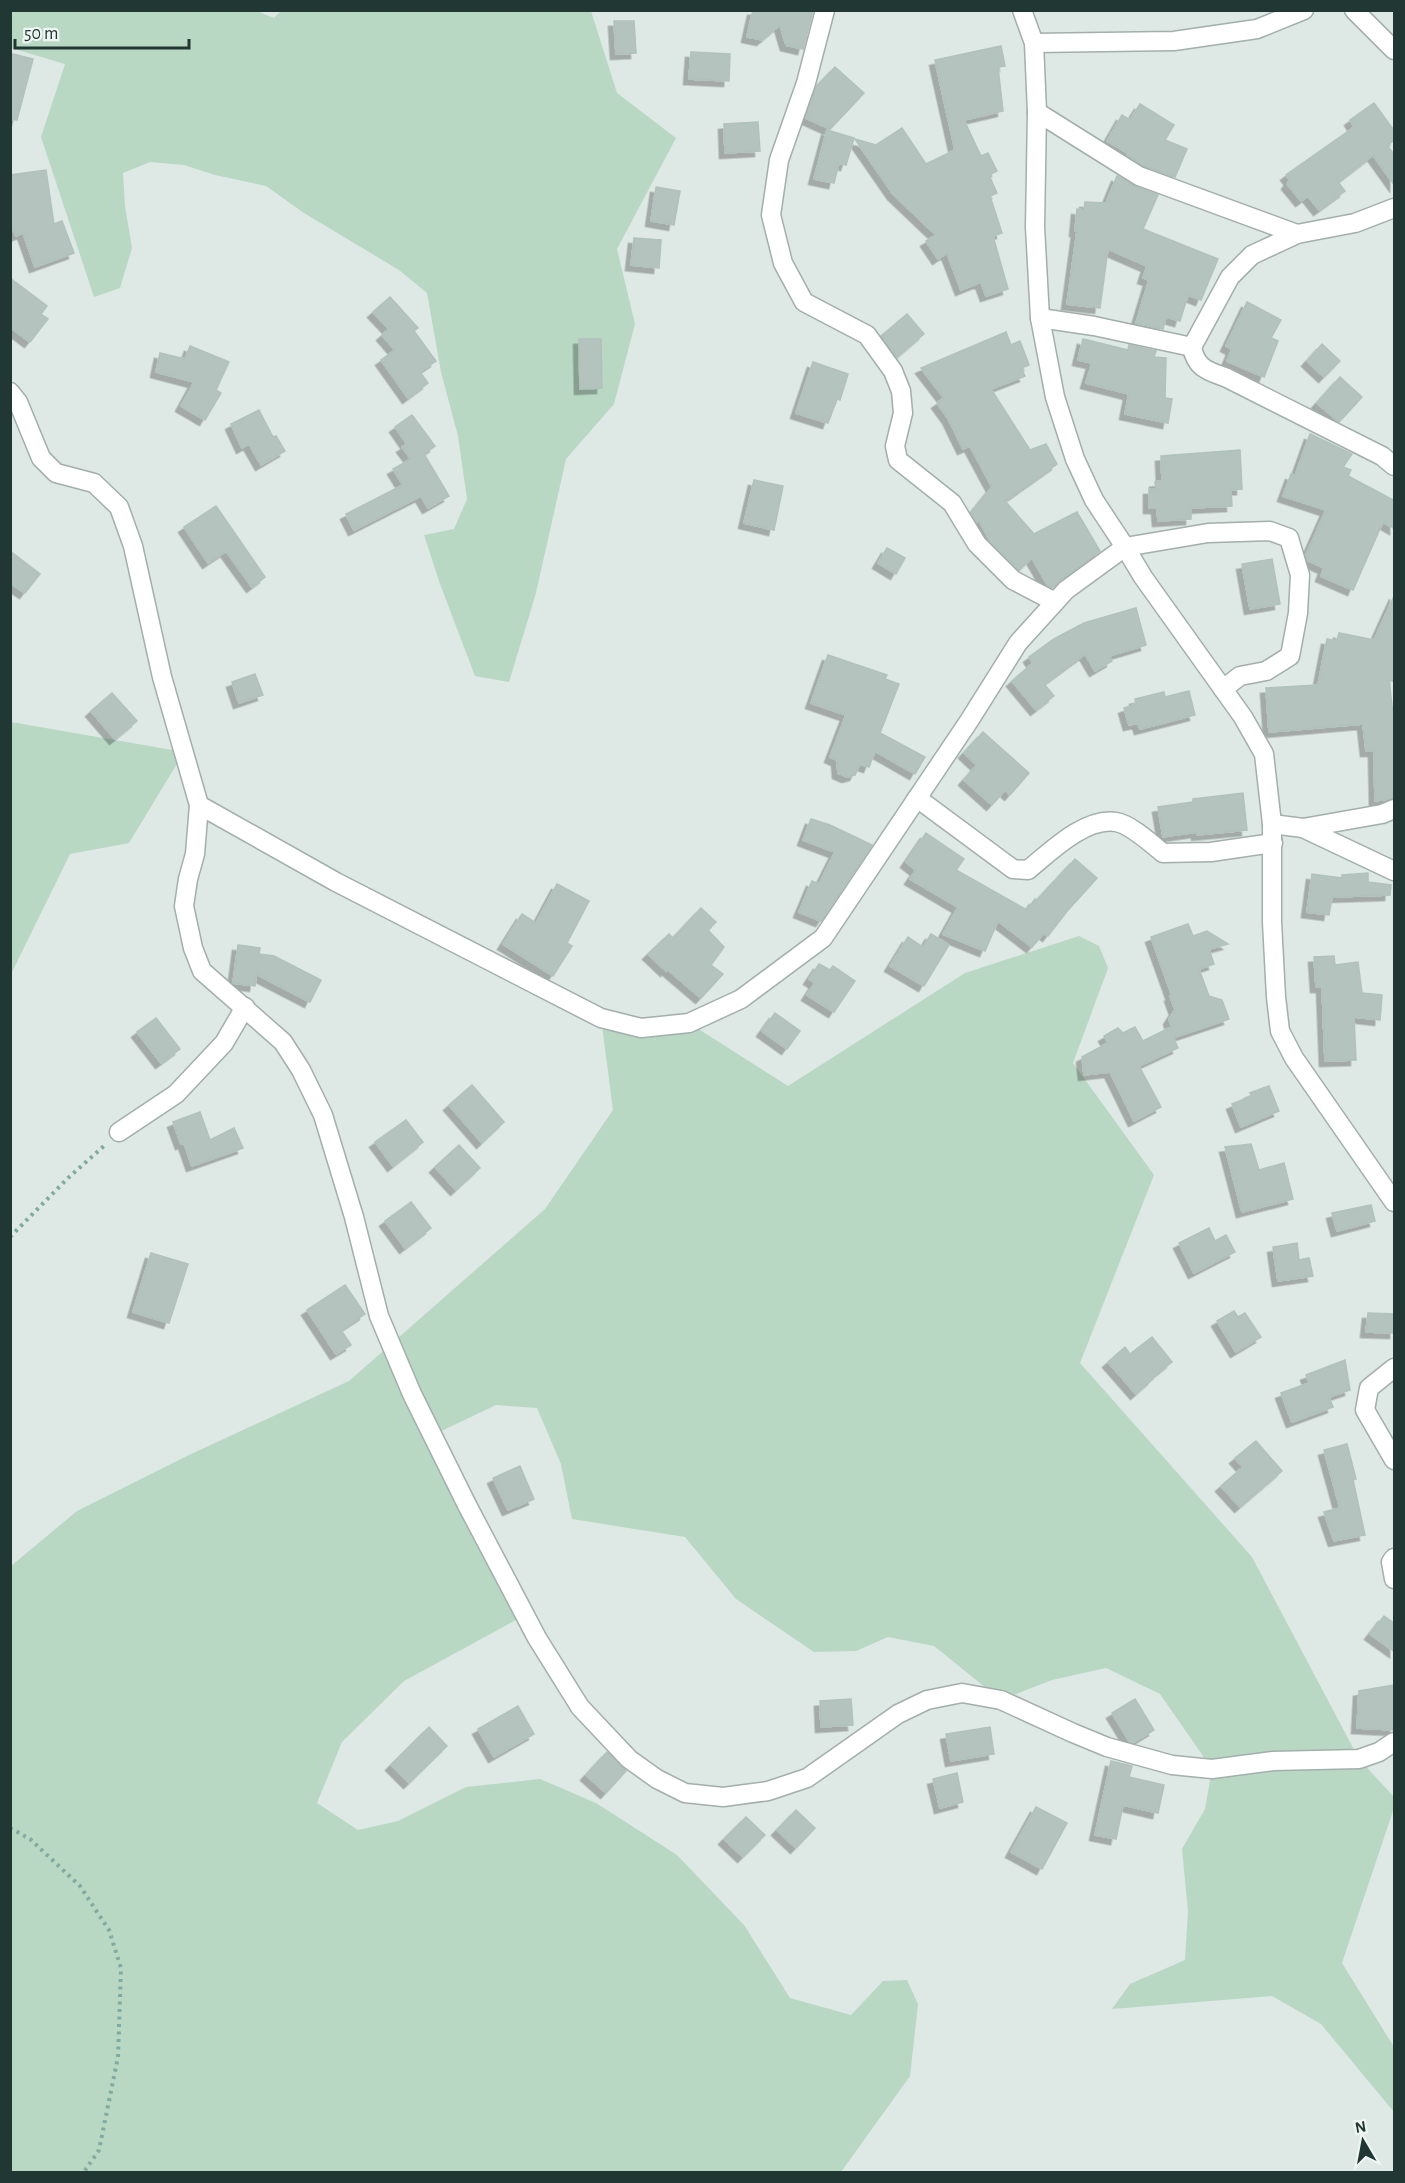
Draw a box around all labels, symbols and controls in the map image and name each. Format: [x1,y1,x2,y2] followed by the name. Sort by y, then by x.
[15,12,189,50] scale bar
[24,25,58,43] text: 50 m
[1333,2111,1393,2171] north arrow
[1354,2118,1367,2136] text: N

